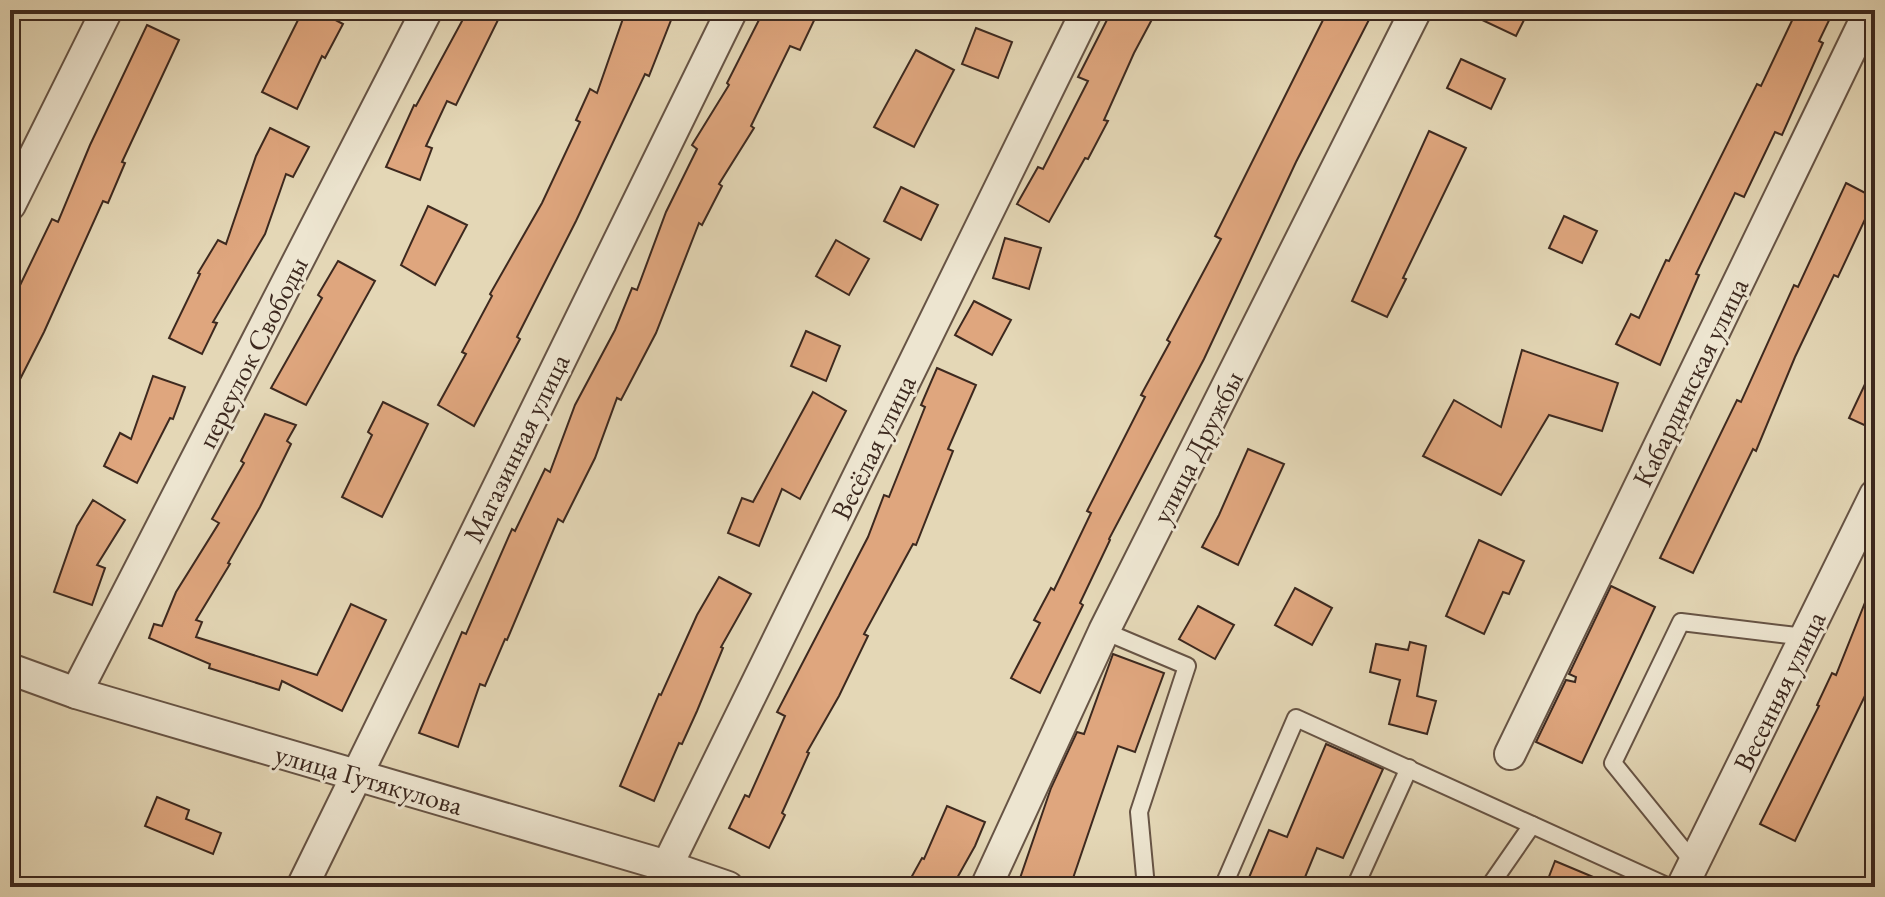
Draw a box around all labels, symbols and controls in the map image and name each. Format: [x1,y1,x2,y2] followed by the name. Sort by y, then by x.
[188,250,316,454] street label: переулок Свободы
[1624,271,1756,492] street label: Кабардинская улица
[455,347,578,548] street label: Магазинная улица
[1143,365,1251,529] street label: улица Дружбы
[822,368,924,525] street label: Весёлая улица
[1725,604,1834,777] street label: Весенняя улица
[271,735,468,823] street label: улица Гутякулова

